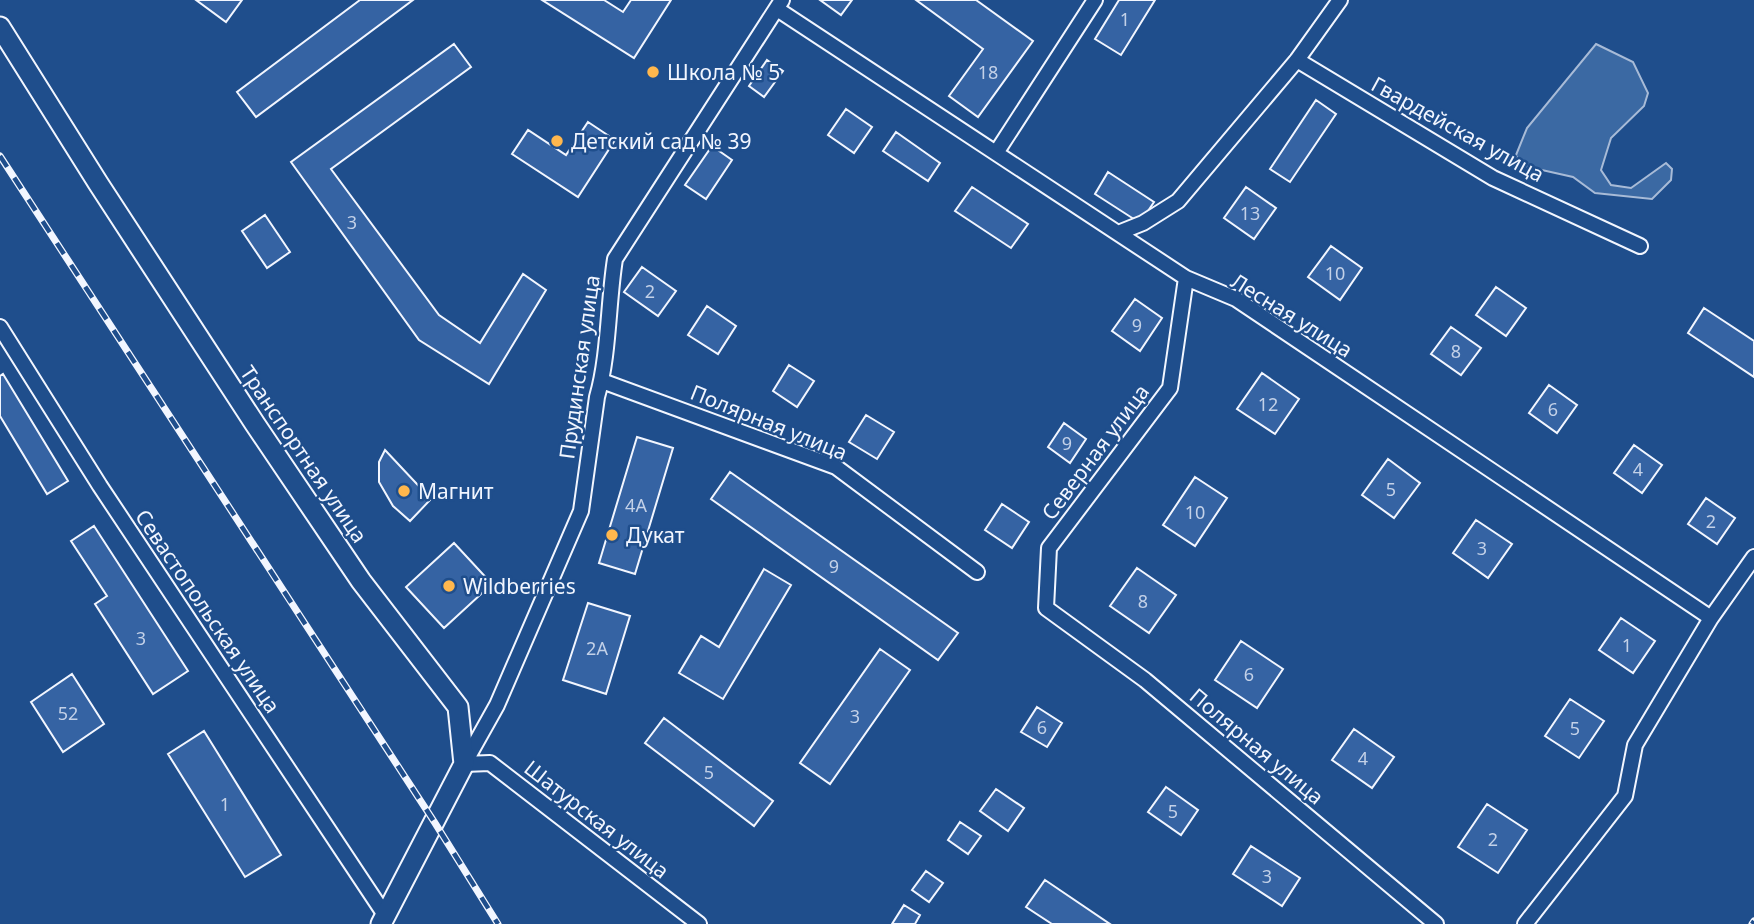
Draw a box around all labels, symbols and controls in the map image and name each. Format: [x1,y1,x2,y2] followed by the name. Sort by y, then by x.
[1120,7,1130,31] house number: 1
[667,58,780,86] place label: Школа № 5
[978,60,998,84] house number: 18
[645,64,661,80] marker: Школа № 5
[1367,70,1549,188] street label: Гвардейская улица
[571,127,751,155] place label: Детский сад № 39
[549,133,565,149] marker: Детский сад № 39
[1240,201,1260,225] house number: 13
[347,210,357,234] house number: 3
[1325,261,1345,285] house number: 10
[1226,266,1358,364] street label: Лесная улица
[552,273,606,461] street label: Прудинская улица
[645,279,655,303] house number: 2
[1132,313,1142,337] house number: 9
[1451,339,1461,363] house number: 8
[234,360,374,548] street label: Транспортная улица
[686,378,852,466] street label: Полярная улица
[1035,379,1155,525] street label: Северная улица
[1258,392,1278,416] house number: 12
[1548,397,1558,421] house number: 6
[1062,431,1072,455] house number: 9
[1633,457,1643,481] house number: 4
[418,477,494,505] place label: Магнит
[1386,477,1396,501] house number: 5
[396,483,412,499] marker: Магнит
[625,493,647,517] house number: 4А
[1185,500,1205,524] house number: 10
[129,504,287,718] street label: Севастопольская улица
[1706,509,1716,533] house number: 2
[626,521,685,549] place label: Дукат
[604,527,620,543] marker: Дукат
[1477,536,1487,560] house number: 3
[829,554,839,578] house number: 9
[463,572,576,600] place label: Wildberries
[441,578,457,594] marker: Wildberries
[1138,589,1148,613] house number: 8
[136,626,146,650] house number: 3
[1622,633,1632,657] house number: 1
[586,636,608,660] house number: 2А
[1244,662,1254,686] house number: 6
[1184,682,1330,810] street label: Полярная улица
[58,701,78,725] house number: 52
[850,704,860,728] house number: 3
[1037,715,1047,739] house number: 6
[1570,716,1580,740] house number: 5
[1358,746,1368,770] house number: 4
[519,754,675,884] street label: Шатурская улица
[704,760,714,784] house number: 5
[220,792,230,816] house number: 1
[1168,799,1178,823] house number: 5
[1488,827,1498,851] house number: 2
[1262,864,1272,888] house number: 3

